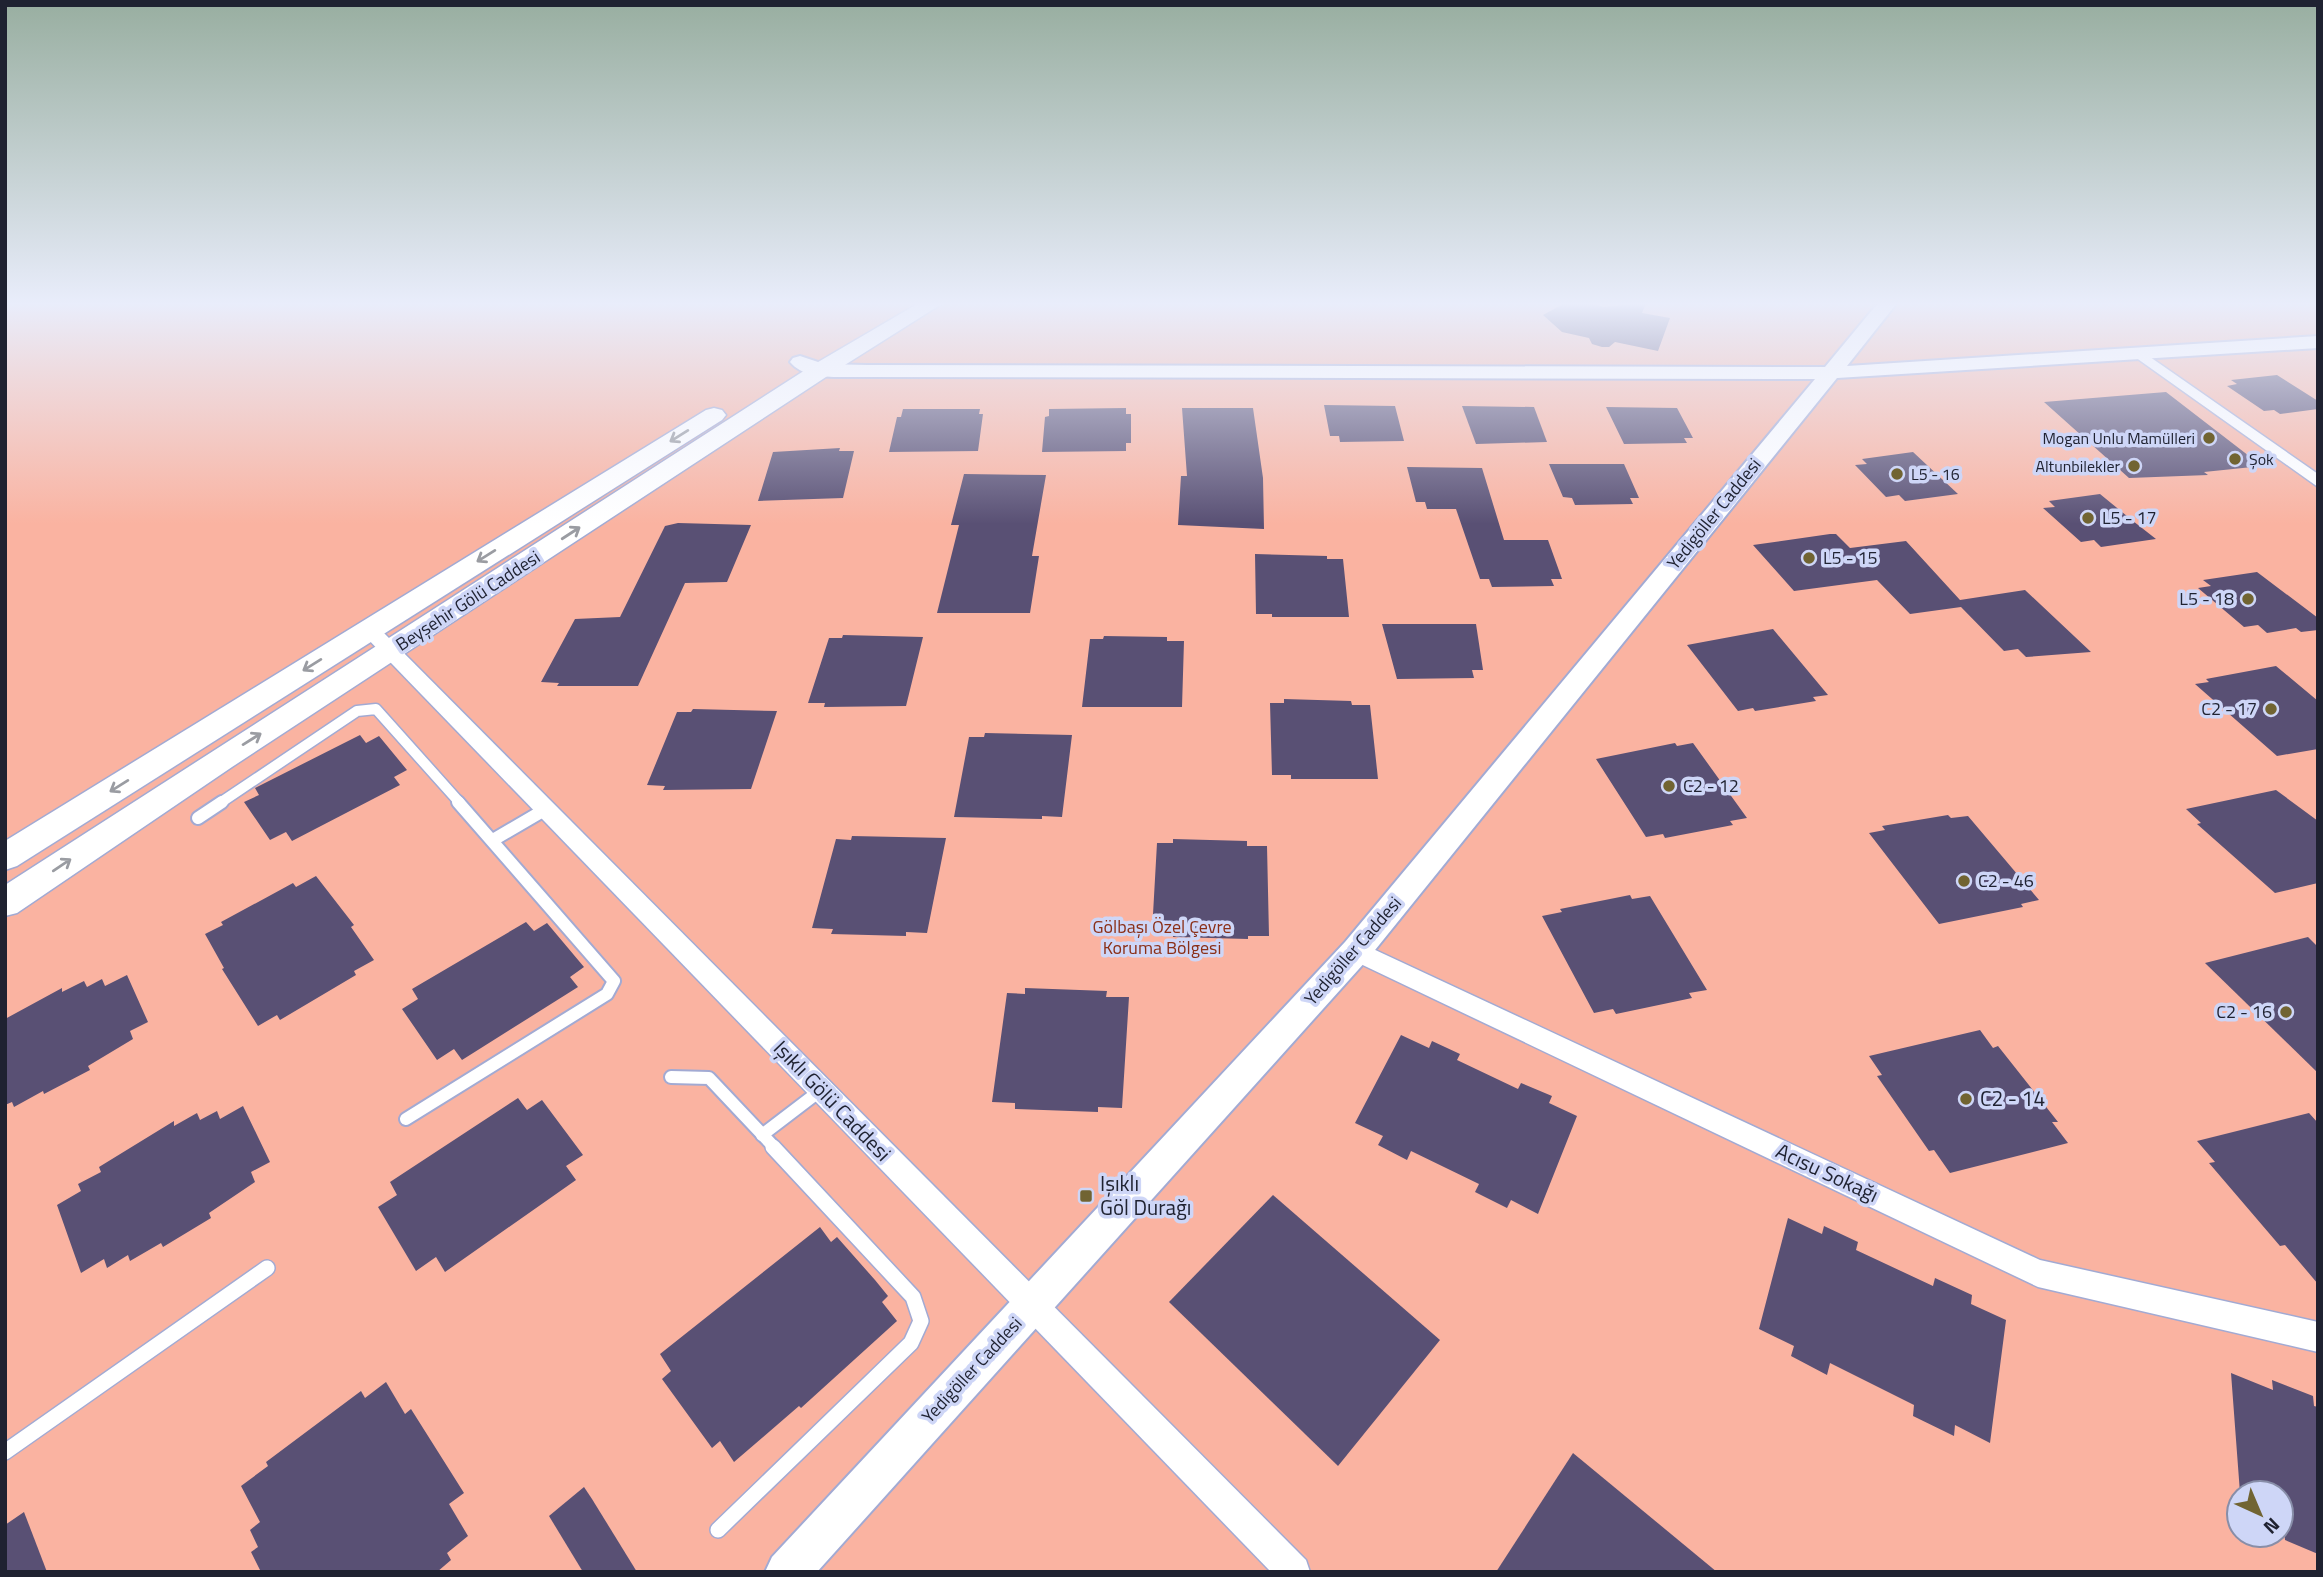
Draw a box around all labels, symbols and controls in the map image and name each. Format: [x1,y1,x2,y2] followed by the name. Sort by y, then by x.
[2042,426,2195,450] place label: Mogan Unlu Mamülleri
[670,430,690,444] one-way arrow
[2201,430,2217,446] marker: Mogan Unlu Mamülleri
[2249,447,2274,471] place label: Şok
[2227,451,2243,467] marker: Şok
[1660,452,1767,575] street label: Yedigöller Caddesi
[2035,454,2120,478] place label: Altunbilekler
[2126,458,2142,474] marker: Altunbilekler
[1911,462,1960,486] place label: L5 - 16
[1889,466,1905,482] marker: L5 - 16
[2102,504,2157,531] place label: L5 - 17
[2080,510,2096,526] marker: L5 - 17
[561,526,580,541] one-way arrow
[390,544,545,657] street label: Beyşehir Gölü Caddesi
[1823,544,1878,571] place label: L5 - 15
[476,550,496,564] one-way arrow
[1801,550,1817,566] marker: L5 - 15
[2179,585,2234,612] place label: L5 - 18
[2240,591,2256,607] marker: L5 - 18
[302,658,322,672] one-way arrow
[2201,695,2257,722] place label: C2 - 17
[2263,701,2279,717] marker: C2 - 17
[241,732,261,746] one-way arrow
[1683,772,1739,799] place label: C2 - 12
[1661,778,1677,794] marker: C2 - 12
[109,779,129,793] one-way arrow
[52,858,71,872] one-way arrow
[1978,867,2034,894] place label: C2 - 46
[1956,873,1972,889] marker: C2 - 46
[1298,890,1408,1011] street label: Yedigöller Caddesi
[1092,913,1232,961] park label: Gölbaşı Özel Çevre Koruma Bölgesi
[2216,998,2272,1025] place label: C2 - 16
[2278,1004,2294,1020] marker: C2 - 16
[767,1033,899,1168] street label: Işıklı Gölü Caddesi
[1980,1082,2045,1114] place label: C2 - 14
[1958,1091,1974,1107] marker: C2 - 14
[1771,1134,1884,1210] street label: Acısu Sokağı
[1100,1167,1191,1223] place label: Işıklı Göl Durağı
[1078,1188,1094,1204] marker: Işıklı Göl Durağı
[915,1311,1028,1429] street label: Yedigöller Caddesi
[2225,1479,2295,1549] north arrow
[2257,1512,2287,1542] text: N

